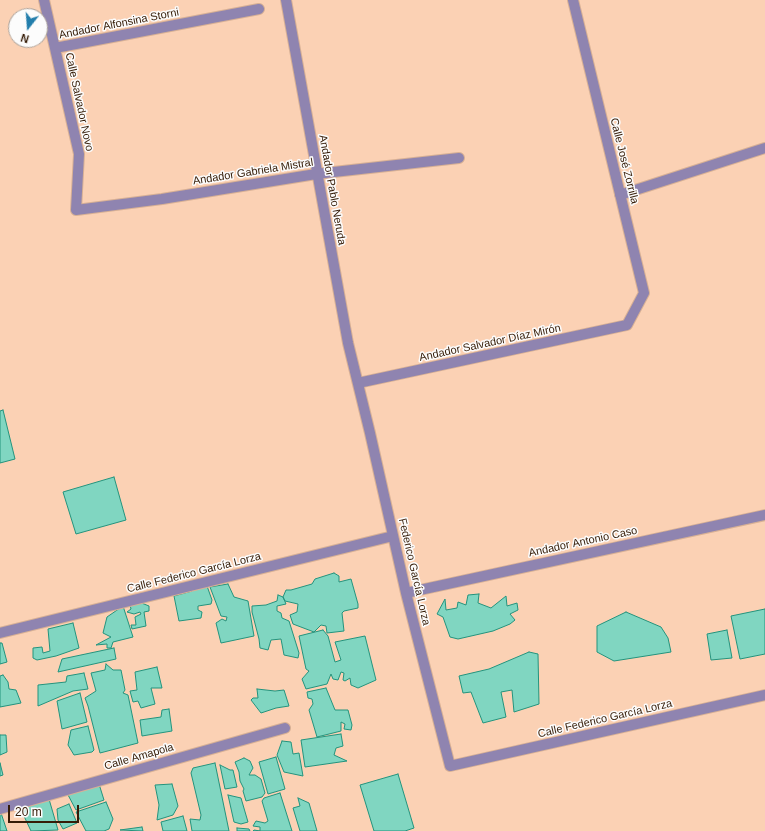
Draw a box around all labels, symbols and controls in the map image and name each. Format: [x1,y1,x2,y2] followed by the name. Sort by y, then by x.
[58,6,180,42] street label: Andador Alfonsina Storni
[8,8,48,48] north arrow
[19,32,30,45] text: N
[62,52,96,152] street label: Calle Salvador Novo
[607,117,641,205] street label: Calle José Zorrilla
[316,134,348,246] street label: Andador Pablo Neruda
[192,156,314,188] street label: Andador Gabriela Mistral
[418,322,562,364] street label: Andador Salvador Díaz Mirón
[395,517,433,627] street label: Federico García Lorza
[527,524,639,560] street label: Andador Antonio Caso
[126,550,262,596] street label: Calle Federico García Lorza
[536,697,674,741] street label: Calle Federico García Lorza
[103,741,175,773] street label: Calle Amapola
[10,797,81,823] scale bar
[15,805,42,819] text: 20 m

